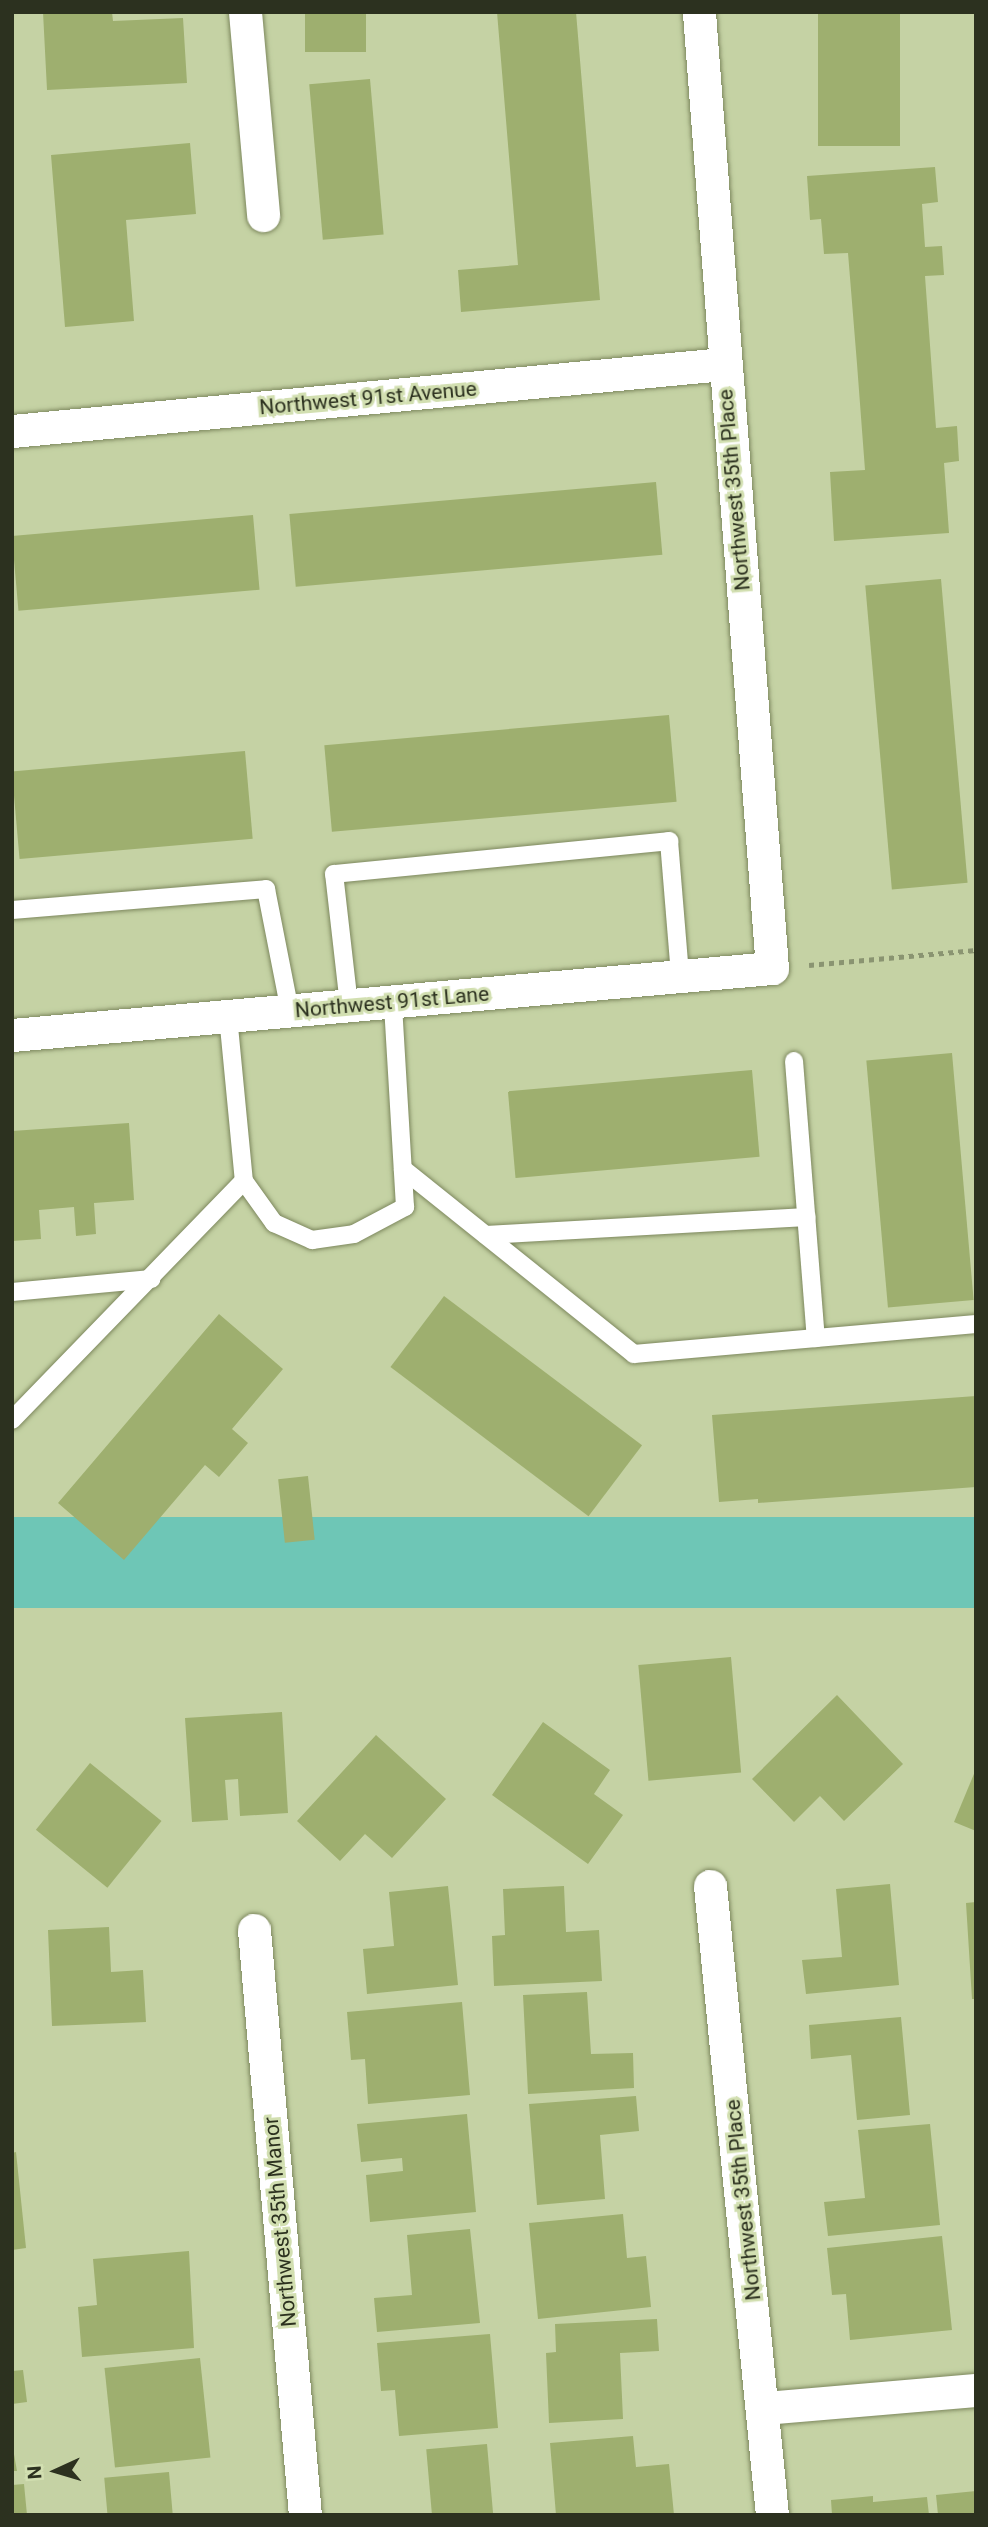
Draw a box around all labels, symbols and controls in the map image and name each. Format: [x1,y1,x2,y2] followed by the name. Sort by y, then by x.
[258,376,478,420] street label: Northwest 91st Avenue
[713,388,755,592] street label: Northwest 35th Place
[294,981,490,1023] street label: Northwest 91st Lane
[720,2098,766,2302] street label: Northwest 35th Place
[258,2116,302,2328] street label: Northwest 35th Manor
[21,2436,91,2506] north arrow
[23,2465,46,2480] text: N

